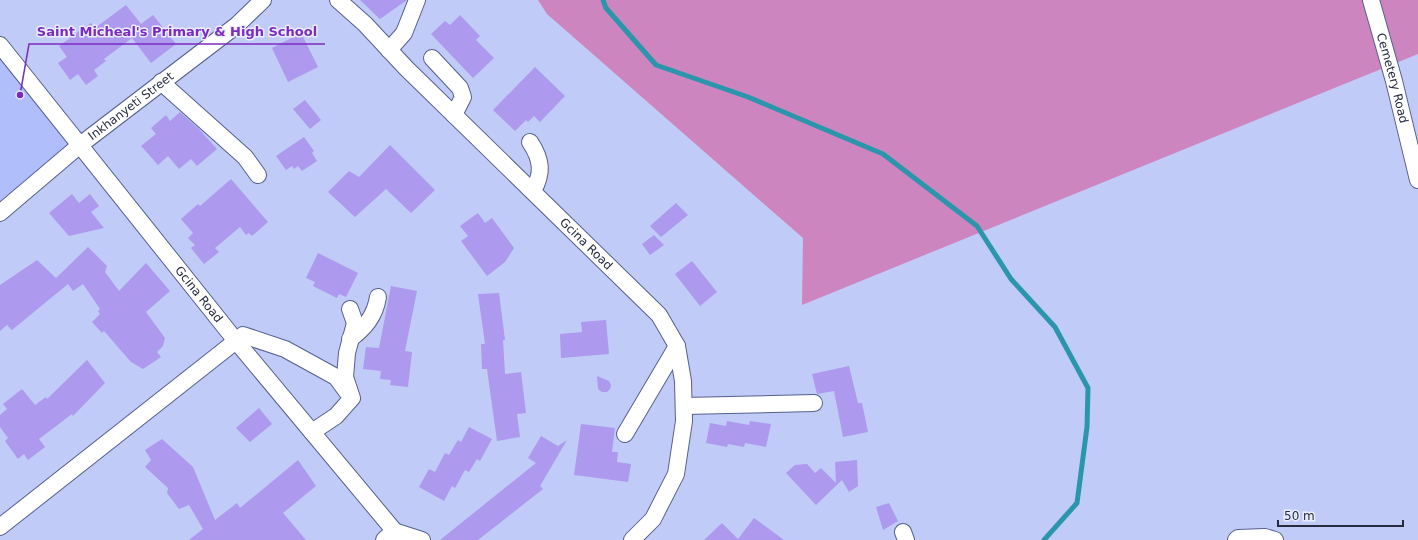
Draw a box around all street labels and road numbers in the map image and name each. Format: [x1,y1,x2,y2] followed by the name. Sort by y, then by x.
[1374,31,1411,125] street label: Cemetery Road
[85,69,176,143] street label: Inkhanyeti Street
[557,215,615,273] street label: Gcina Road
[172,263,226,325] street label: Gcina Road

